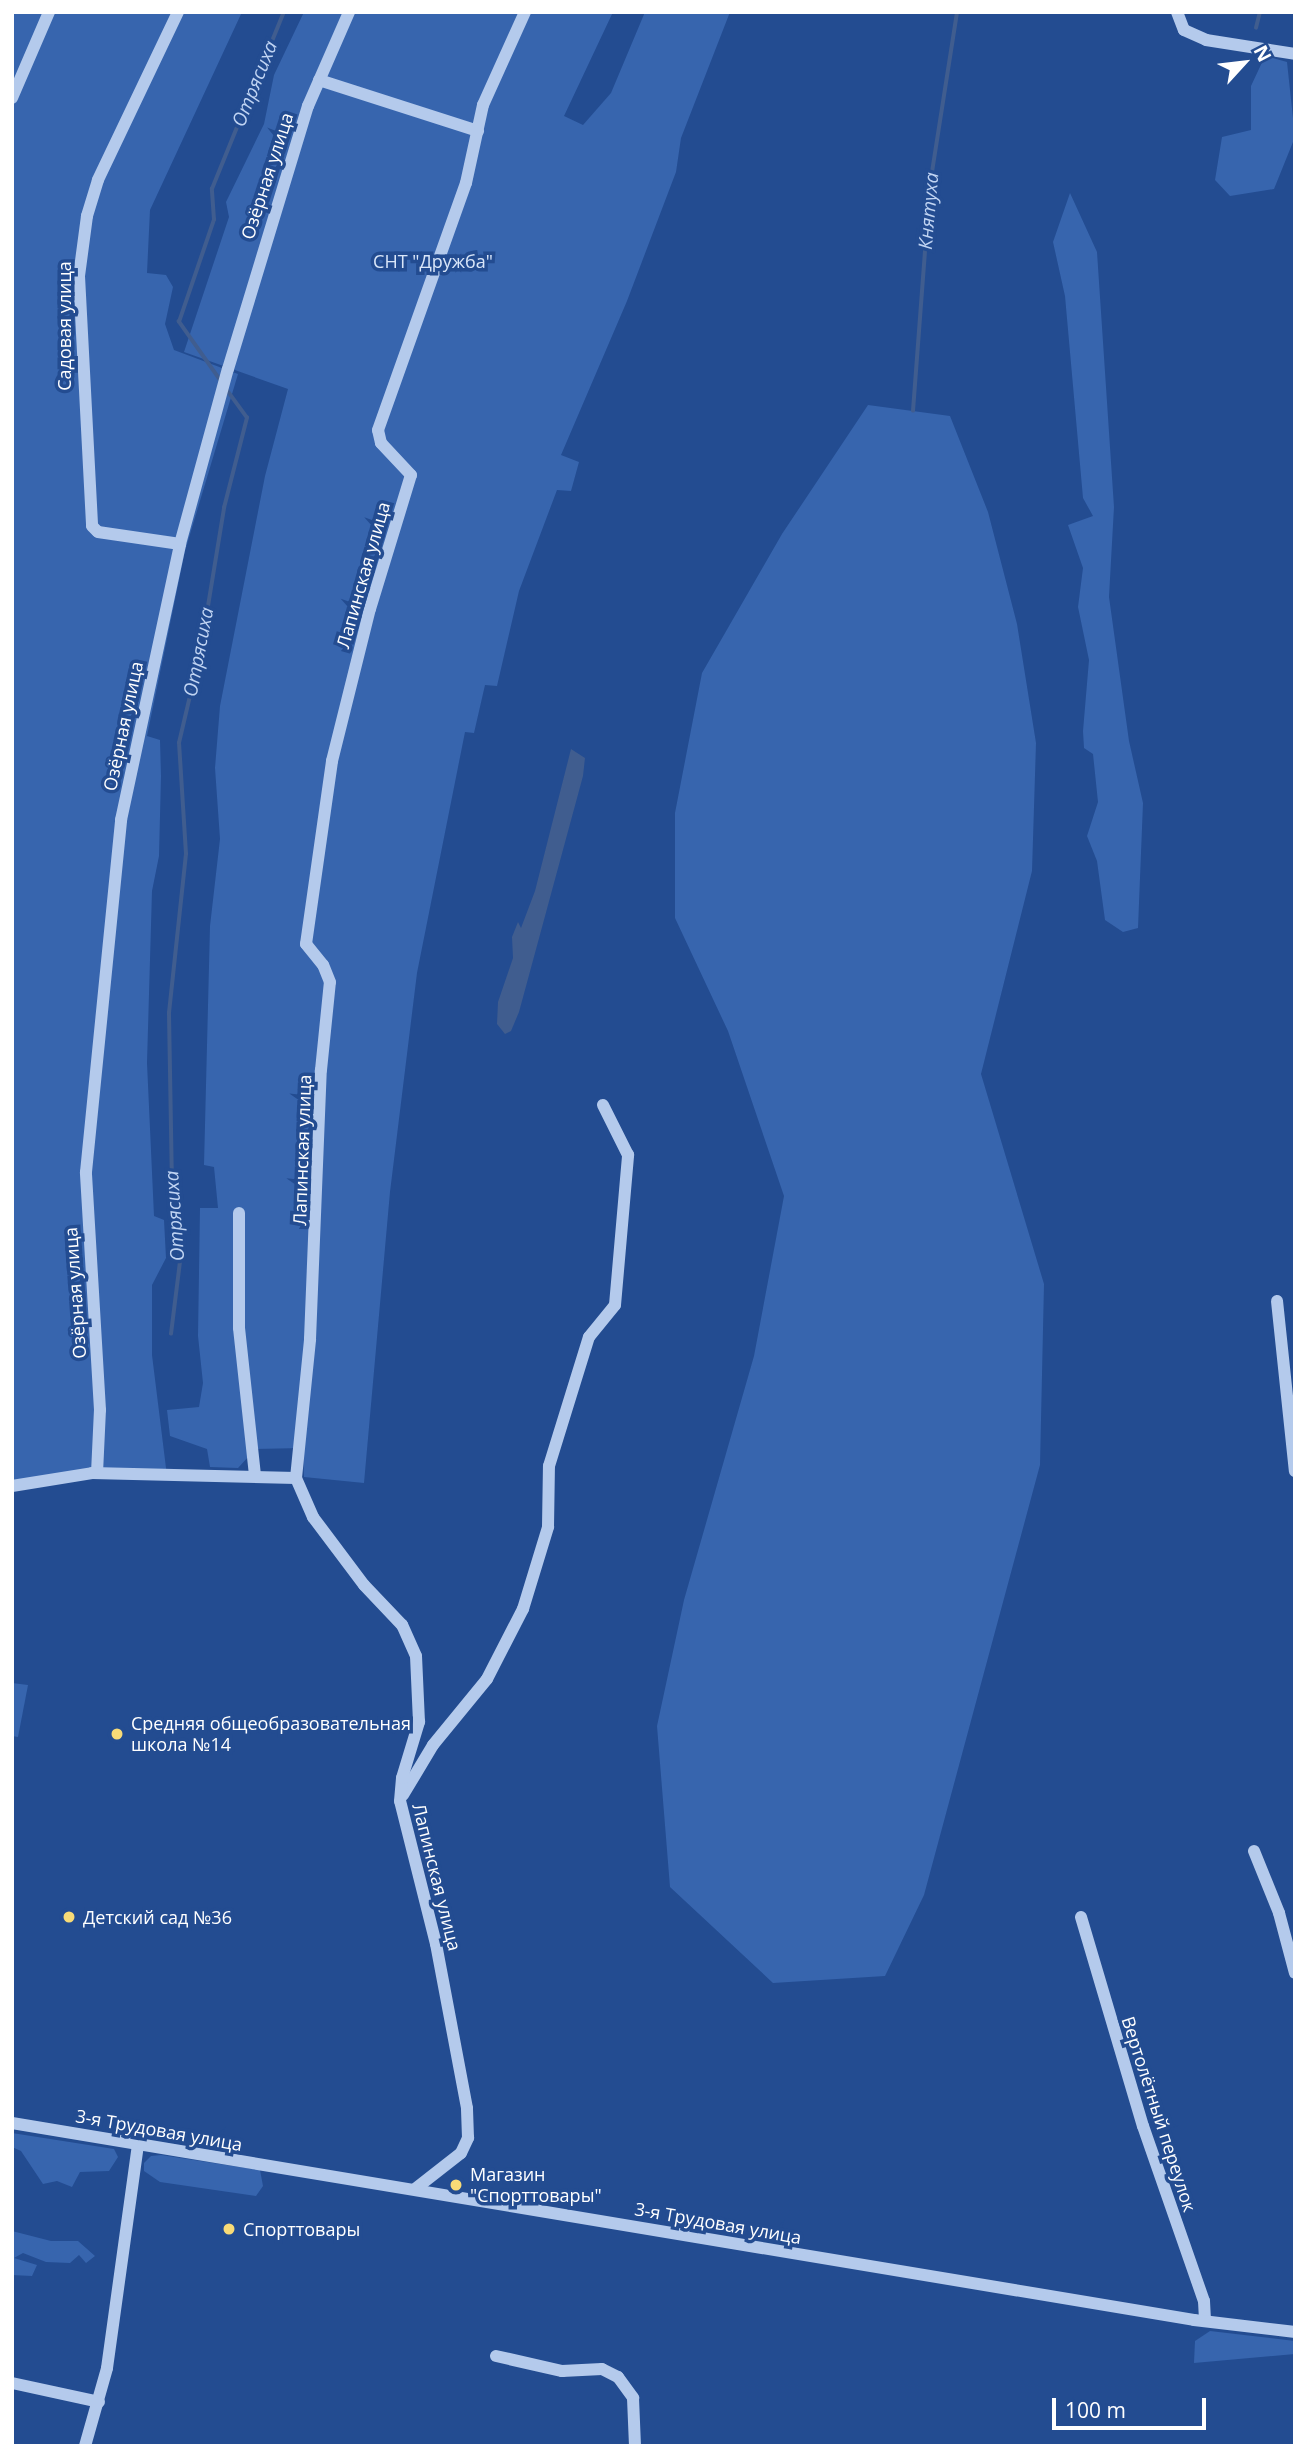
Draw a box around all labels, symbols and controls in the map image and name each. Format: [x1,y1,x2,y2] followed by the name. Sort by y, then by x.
[1209,28,1279,98] north arrow
[227,38,283,130] water label: Отрясиха
[1248,41,1278,66] text: N
[236,110,298,242] street label: Озёрная улица
[914,172,944,250] water label: Княтуха
[373,250,493,272] park label: СНТ "Дружба"
[53,261,75,391] street label: Садовая улица
[332,499,394,651] street label: Лапинская улица
[179,605,219,699] water label: Отрясиха
[99,659,147,793] street label: Озёрная улица
[289,1074,315,1226] street label: Лапинская улица
[160,1170,190,1262] water label: Отрясиха
[60,1226,90,1360] street label: Озёрная улица
[131,1713,411,1756] place label: Средняя общеобразовательная школа №14
[109,1726,125,1742] marker: Средняя общеобразовательная школа №14
[408,1801,466,1953] street label: Лапинская улица
[83,1906,232,1928] place label: Детский сад №36
[61,1909,77,1925] marker: Детский сад №36
[1117,2014,1201,2214] street label: Вертолётный переулок
[74,2105,244,2155] street label: 3-я Трудовая улица
[470,2164,602,2206] place label: Магазин "Спорттовары"
[448,2177,464,2193] marker: Магазин "Спорттовары"
[633,2198,803,2248] street label: 3-я Трудовая улица
[243,2218,360,2240] place label: Спорттовары
[221,2221,237,2237] marker: Спорттовары
[1055,2384,1209,2428] scale bar
[1065,2396,1126,2424] text: 100 m

